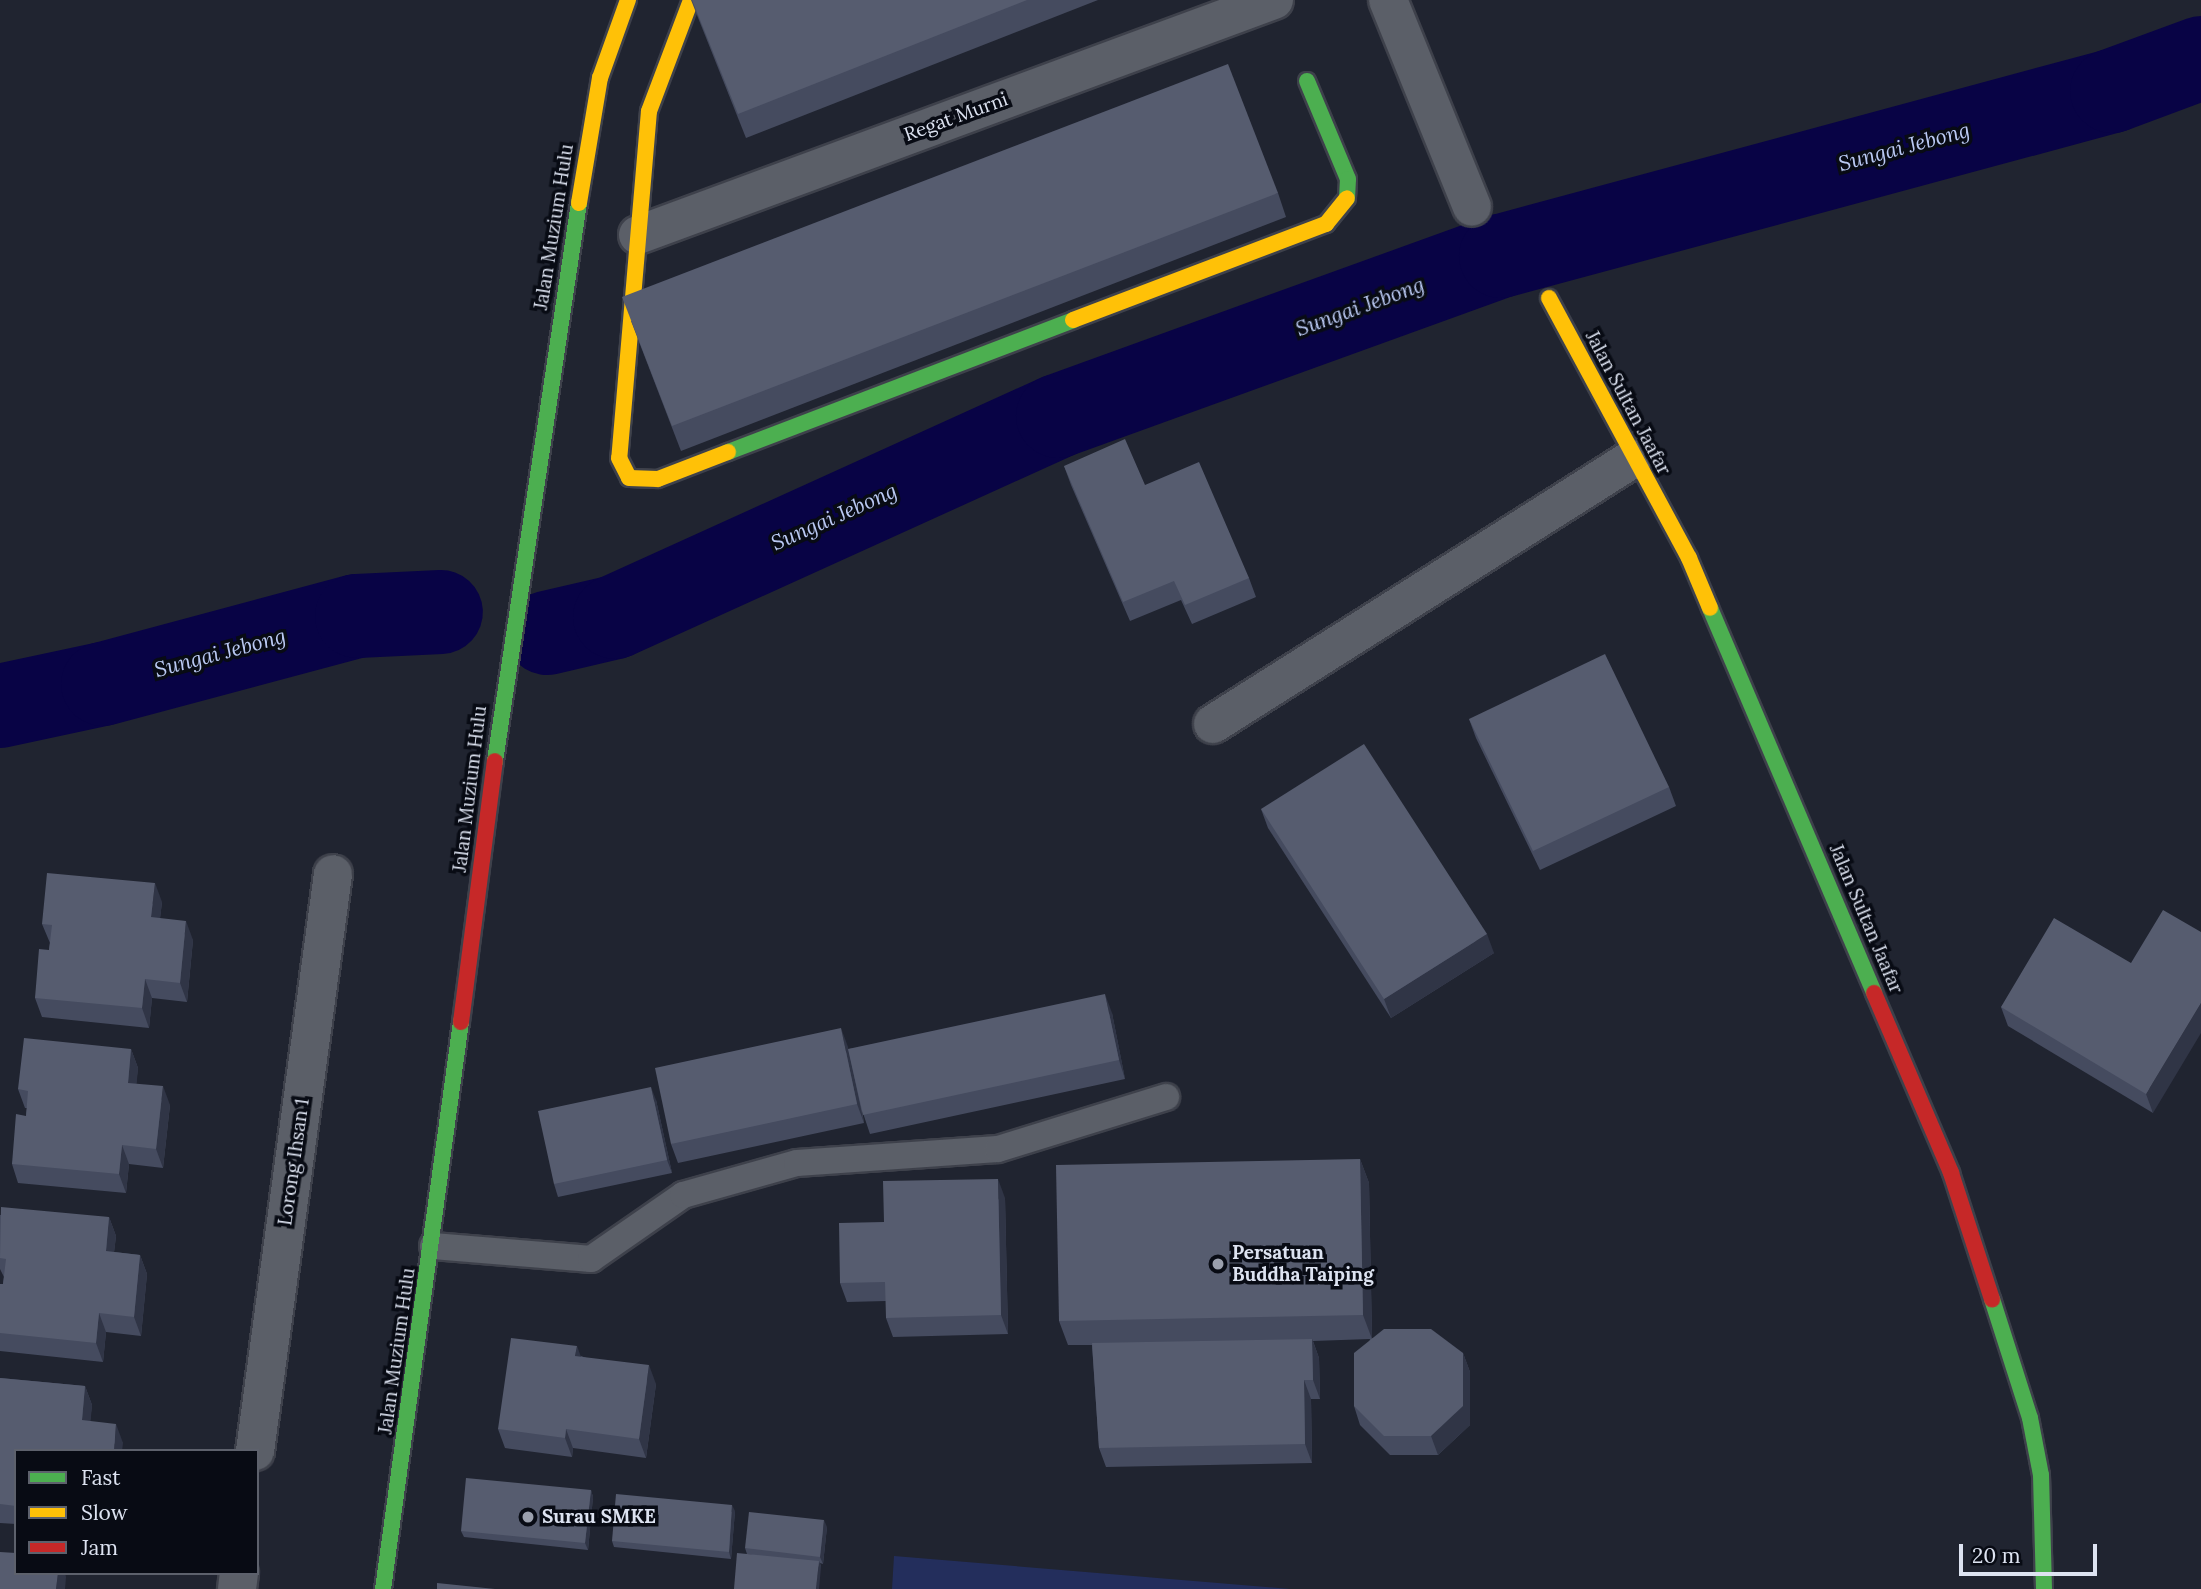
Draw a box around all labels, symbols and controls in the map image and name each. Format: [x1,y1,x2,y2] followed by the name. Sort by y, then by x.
[901,88,1011,146] street label: Regat Murni
[1836,117,1972,177] water label: Sungai Jebong
[530,142,578,312] street label: Jalan Muzium Hulu
[1292,272,1428,342] water label: Sungai Jebong
[1580,327,1676,479] street label: Jalan Sultan Jaafar
[767,478,901,556] water label: Sungai Jebong
[152,623,288,683] water label: Sungai Jebong
[448,704,492,874] street label: Jalan Muzium Hulu
[1824,841,1908,997] street label: Jalan Sultan Jaafar
[274,1097,314,1227] street label: Lorong Ihsan 1
[1232,1242,1374,1286] place label: Persatuan Buddha Taiping
[1210,1256,1226,1272] marker: Persatuan Buddha Taiping
[374,1266,420,1436] street label: Jalan Muzium Hulu
[14,1449,259,1575] legend
[81,1464,120,1491] text: Fast
[81,1499,128,1526] text: Slow
[542,1506,656,1528] place label: Surau SMKE
[520,1509,536,1525] marker: Surau SMKE
[1963,1530,2101,1574] scale bar
[81,1534,118,1561] text: Jam
[1972,1542,2021,1569] text: 20 m

